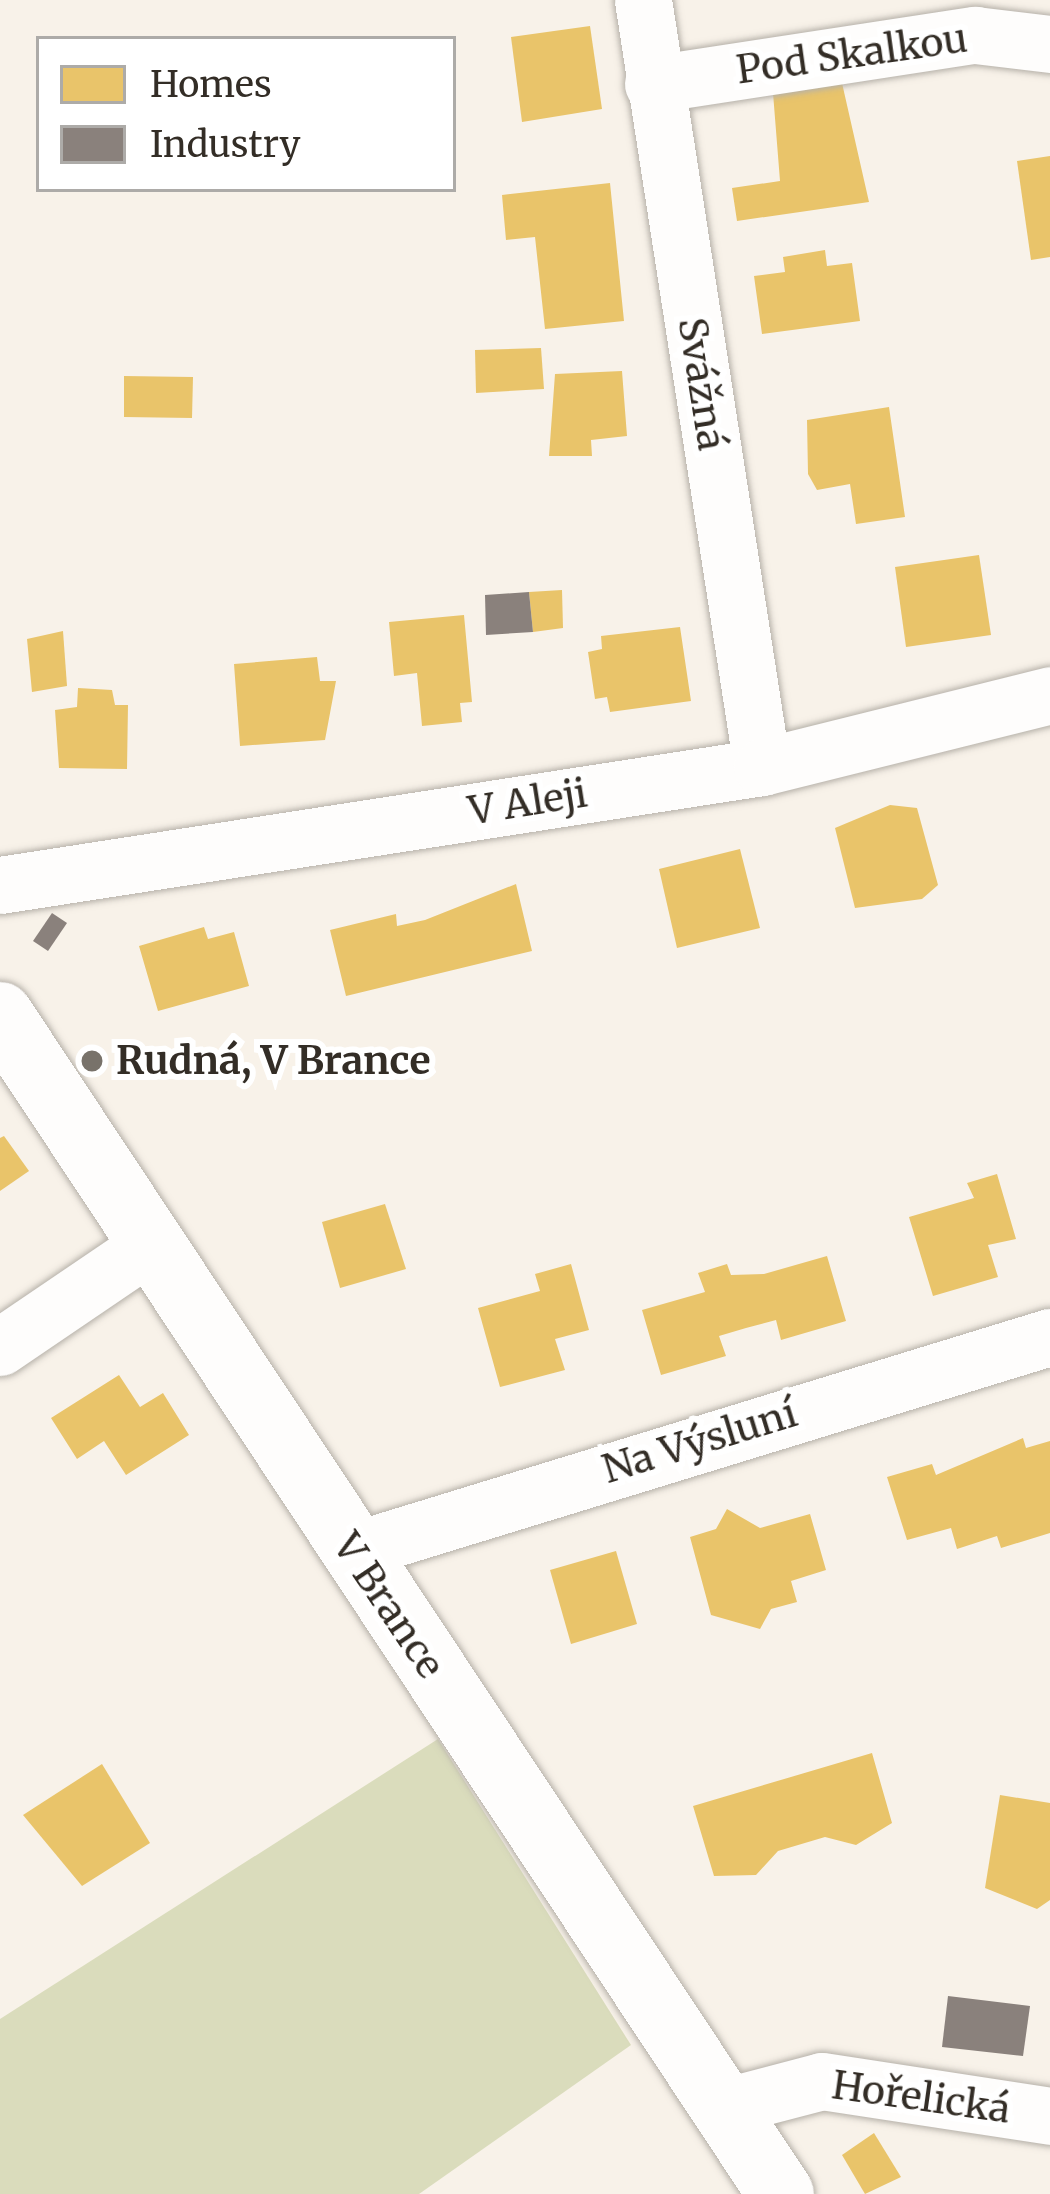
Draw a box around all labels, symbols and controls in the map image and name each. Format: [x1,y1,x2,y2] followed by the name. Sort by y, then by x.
[733,16,971,94] street label: Pod Skalkou
[36,36,456,192] legend
[150,62,272,107] text: Homes
[150,122,300,167] text: Industry
[667,314,735,454] street label: Svážná
[465,771,591,835] street label: V Aleji
[116,1038,430,1084] place label: Rudná, V Brance
[79,1048,105,1074] marker: Rudná, V Brance
[597,1390,803,1494] street label: Na Výsluní
[323,1525,453,1687] street label: V Brance
[829,2062,1013,2134] street label: Hořelická

